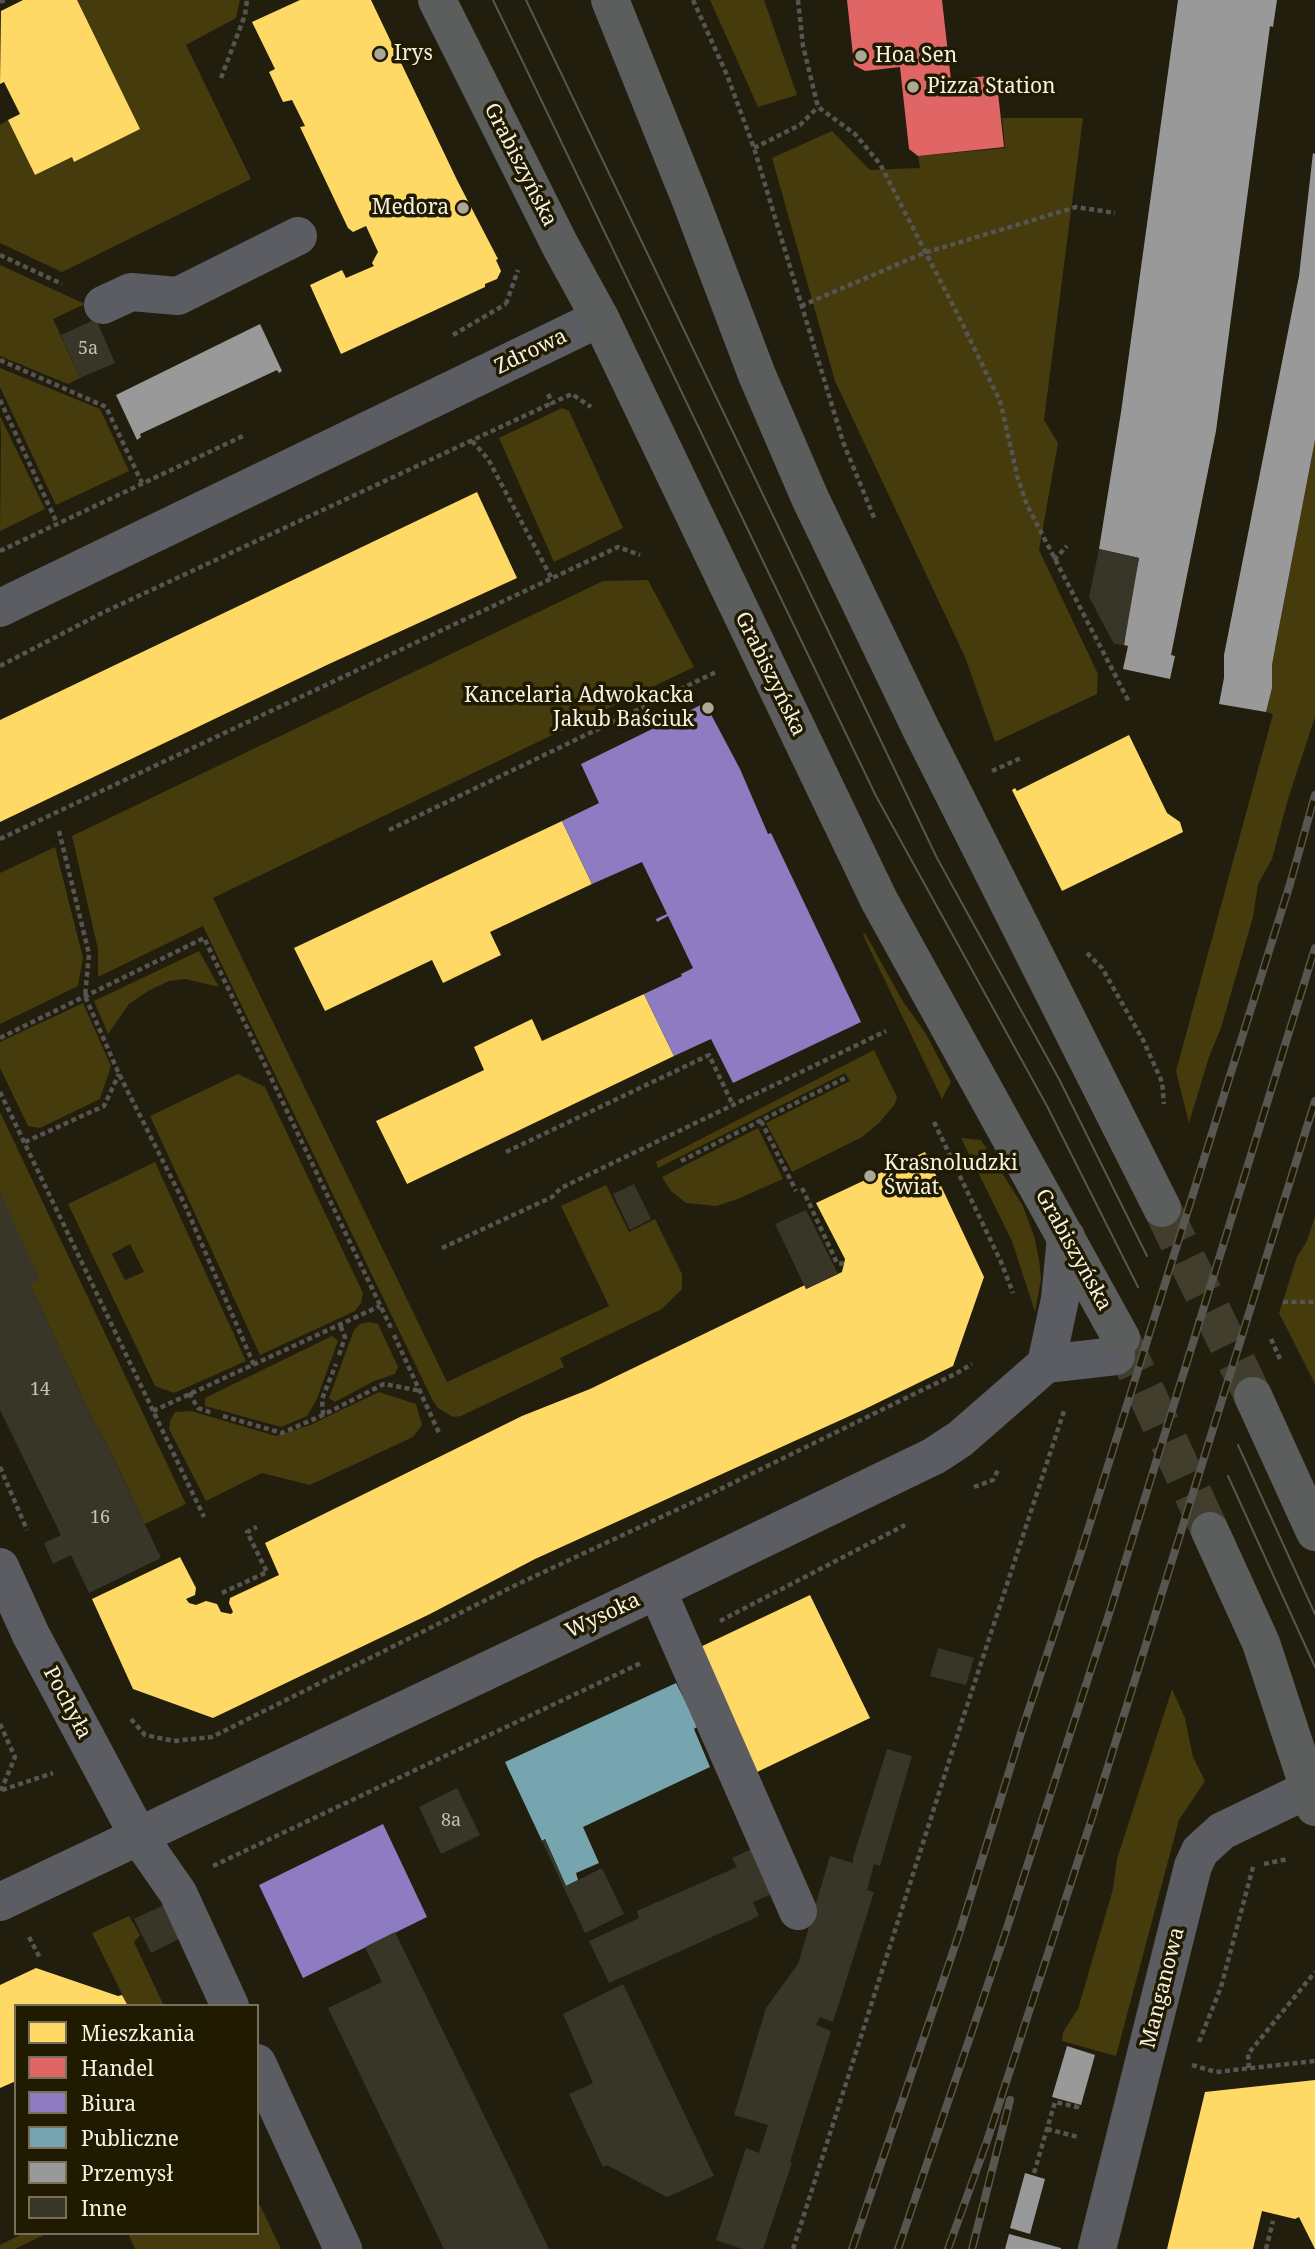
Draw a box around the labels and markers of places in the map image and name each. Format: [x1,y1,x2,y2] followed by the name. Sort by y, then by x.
[394,41,433,67] place label: Irys
[875,43,957,69] place label: Hoa Sen
[372,46,388,62] marker: Irys
[853,48,869,64] marker: Hoa Sen
[927,74,1056,100] place label: Pizza Station
[905,79,921,95] marker: Pizza Station
[372,195,449,221] place label: Medora
[455,200,471,216] marker: Medora
[464,683,694,733] place label: Kancelaria Adwokacka Jakub Baściuk
[700,700,716,716] marker: Kancelaria Adwokacka Jakub Baściuk
[884,1151,1018,1201] place label: Krasnoludzki Świat
[862,1168,878,1184] marker: Krasnoludzki Świat

